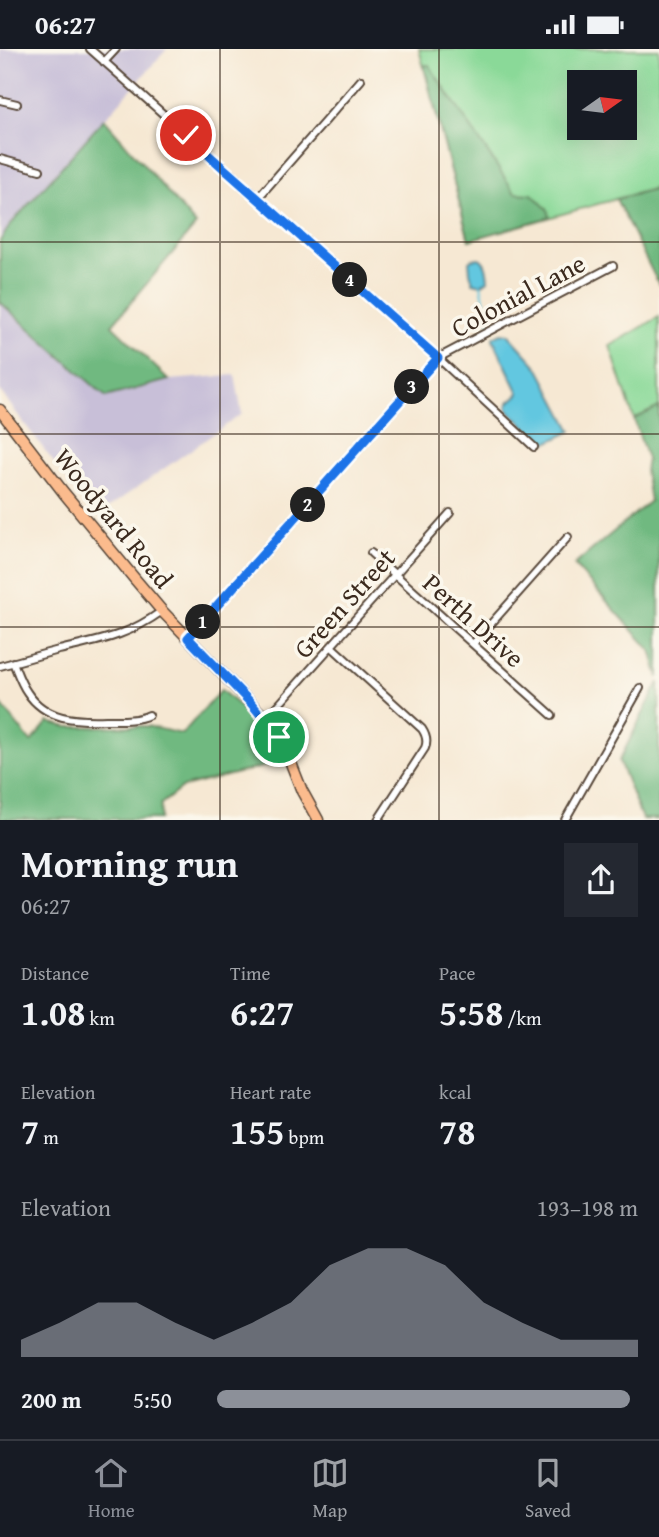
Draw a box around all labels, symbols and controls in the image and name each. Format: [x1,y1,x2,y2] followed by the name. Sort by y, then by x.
[35,5,96,44] text: 06:27
[567,70,637,140] north arrow
[567,70,637,140] map controls
[156,105,216,165] pin
[167,116,205,154] icon: check
[444,243,592,347] street label: Colonial Lane
[332,263,368,297] pin: 4
[345,265,354,293] text: 4
[394,369,430,405] pin: 3
[407,372,416,400] text: 3
[45,439,183,597] street label: Woodyard Road
[290,487,326,523] pin: 2
[303,490,312,518] text: 2
[284,539,404,667] street label: Green Street
[415,564,533,676] street label: Perth Drive
[186,605,220,639] pin: 1
[198,607,207,635] text: 1
[249,707,309,767] pin
[260,718,298,756] icon: arrive
[21,835,238,891] text: Morning run
[564,843,638,917] button: share
[21,889,71,922] text: 06:27
[21,959,89,987] text: Distance
[230,959,270,987] text: Time
[439,959,476,987] text: Pace
[21,987,85,1038] text: 1.08
[230,987,294,1038] text: 6:27
[439,987,503,1038] text: 5:58
[85,1004,115,1032] text: km
[503,1004,542,1032] text: /km
[21,1078,95,1106] text: Elevation
[230,1078,311,1106] text: Heart rate
[439,1078,471,1106] text: kcal
[21,1106,39,1157] text: 7
[230,1106,284,1157] text: 155
[439,1106,475,1157] text: 78
[39,1123,59,1151] text: m
[284,1123,324,1151] text: bpm
[21,1191,111,1224] text: Elevation
[537,1191,638,1224] text: 193–198 m
[21,1383,82,1416] text: 200 m
[133,1383,172,1416] text: 5:50
[88,1454,135,1524] tab: Home
[311,1454,349,1524] tab: Map
[525,1454,571,1524] tab: Saved

